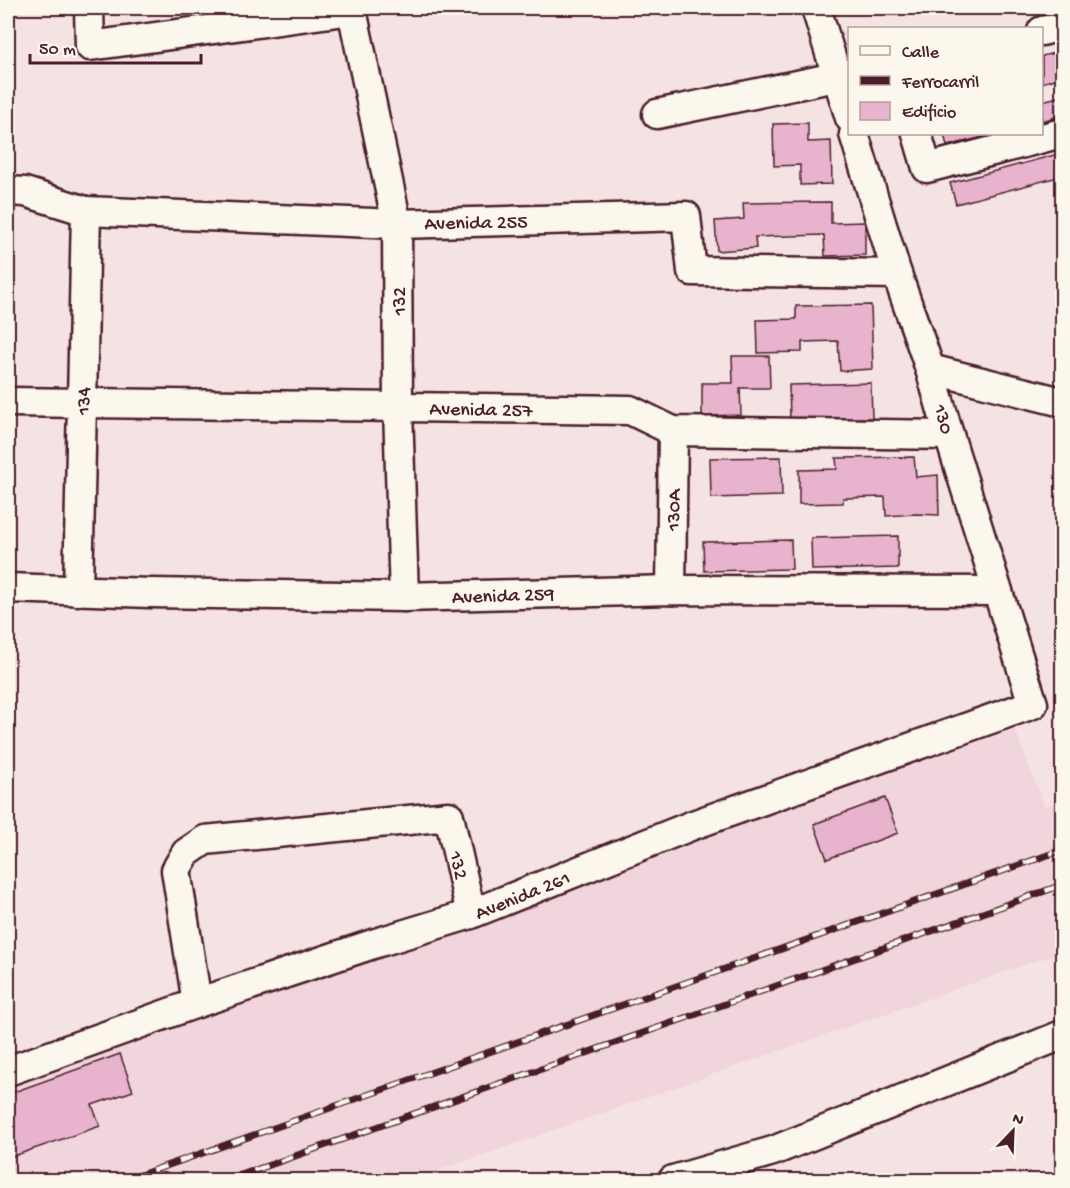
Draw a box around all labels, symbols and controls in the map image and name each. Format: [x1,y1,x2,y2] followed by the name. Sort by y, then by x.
[30,27,201,65] scale bar
[848,27,1043,135] legend
[39,40,76,61] text: 50 m
[902,43,940,64] text: Calle
[901,73,979,94] text: Ferrocarril
[902,103,956,124] text: Edificio
[424,212,528,237] street label: Avenida 255
[390,287,413,316] street label: 132
[74,386,97,416] street label: 134
[429,399,533,424] street label: Avenida 257
[926,401,957,437] street label: 130
[664,488,687,532] street label: 130A
[451,584,555,611] street label: Avenida 259
[442,848,471,882] street label: 132
[472,868,574,927] street label: Avenida 261
[983,1101,1043,1161] north arrow
[1009,1110,1027,1131] text: N

